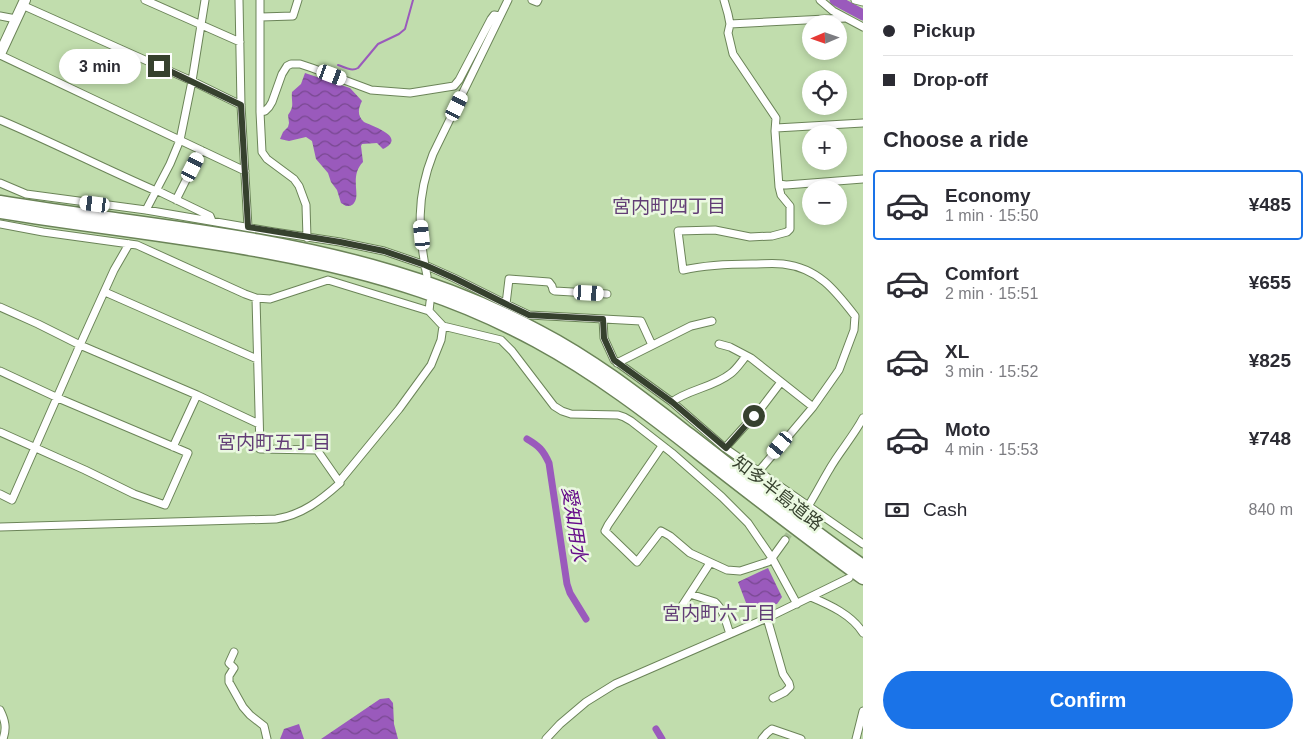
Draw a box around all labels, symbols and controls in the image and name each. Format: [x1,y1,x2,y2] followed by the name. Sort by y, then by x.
[802,15,848,60] north arrow
[802,15,847,225] map controls
[913,20,975,41] text: Pickup
[59,48,142,84] callout: 3 min
[148,55,170,77] route end
[79,58,121,75] text: 3 min
[315,63,348,87] car
[913,69,988,90] text: Drop-off
[802,70,847,115] button: locate
[443,89,470,123] car
[802,125,847,170] button: +
[883,127,1028,152] text: Choose a ride
[179,150,206,184] car
[802,180,847,225] button: −
[885,183,930,228] icon: car
[945,185,1031,206] text: Economy
[1249,194,1291,215] text: ¥485
[79,195,110,213] car
[612,196,726,217] district label: 宮内町四丁目
[945,207,1038,224] text: 1 min · 15:50
[412,219,431,251] car
[885,261,930,306] icon: car
[945,263,1019,284] text: Comfort
[1249,272,1291,293] text: ¥655
[573,285,604,301] car
[945,285,1038,302] text: 2 min · 15:51
[885,339,930,384] icon: car
[945,341,969,362] text: XL
[1249,350,1291,371] text: ¥825
[945,363,1038,380] text: 3 min · 15:52
[743,405,765,427] route start
[885,417,930,462] icon: car
[945,419,990,440] text: Moto
[1249,428,1291,449] text: ¥748
[764,429,795,461] car
[217,432,331,453] district label: 宮内町五丁目
[945,441,1038,458] text: 4 min · 15:53
[729,452,827,534] street label: 知多半島道路
[558,485,591,565] water label: 愛知用水
[883,496,911,524] icon: cash
[923,499,967,520] text: Cash
[1249,501,1293,518] text: 840 m
[662,603,776,624] district label: 宮内町六丁目
[883,671,1293,729] button: Confirm

